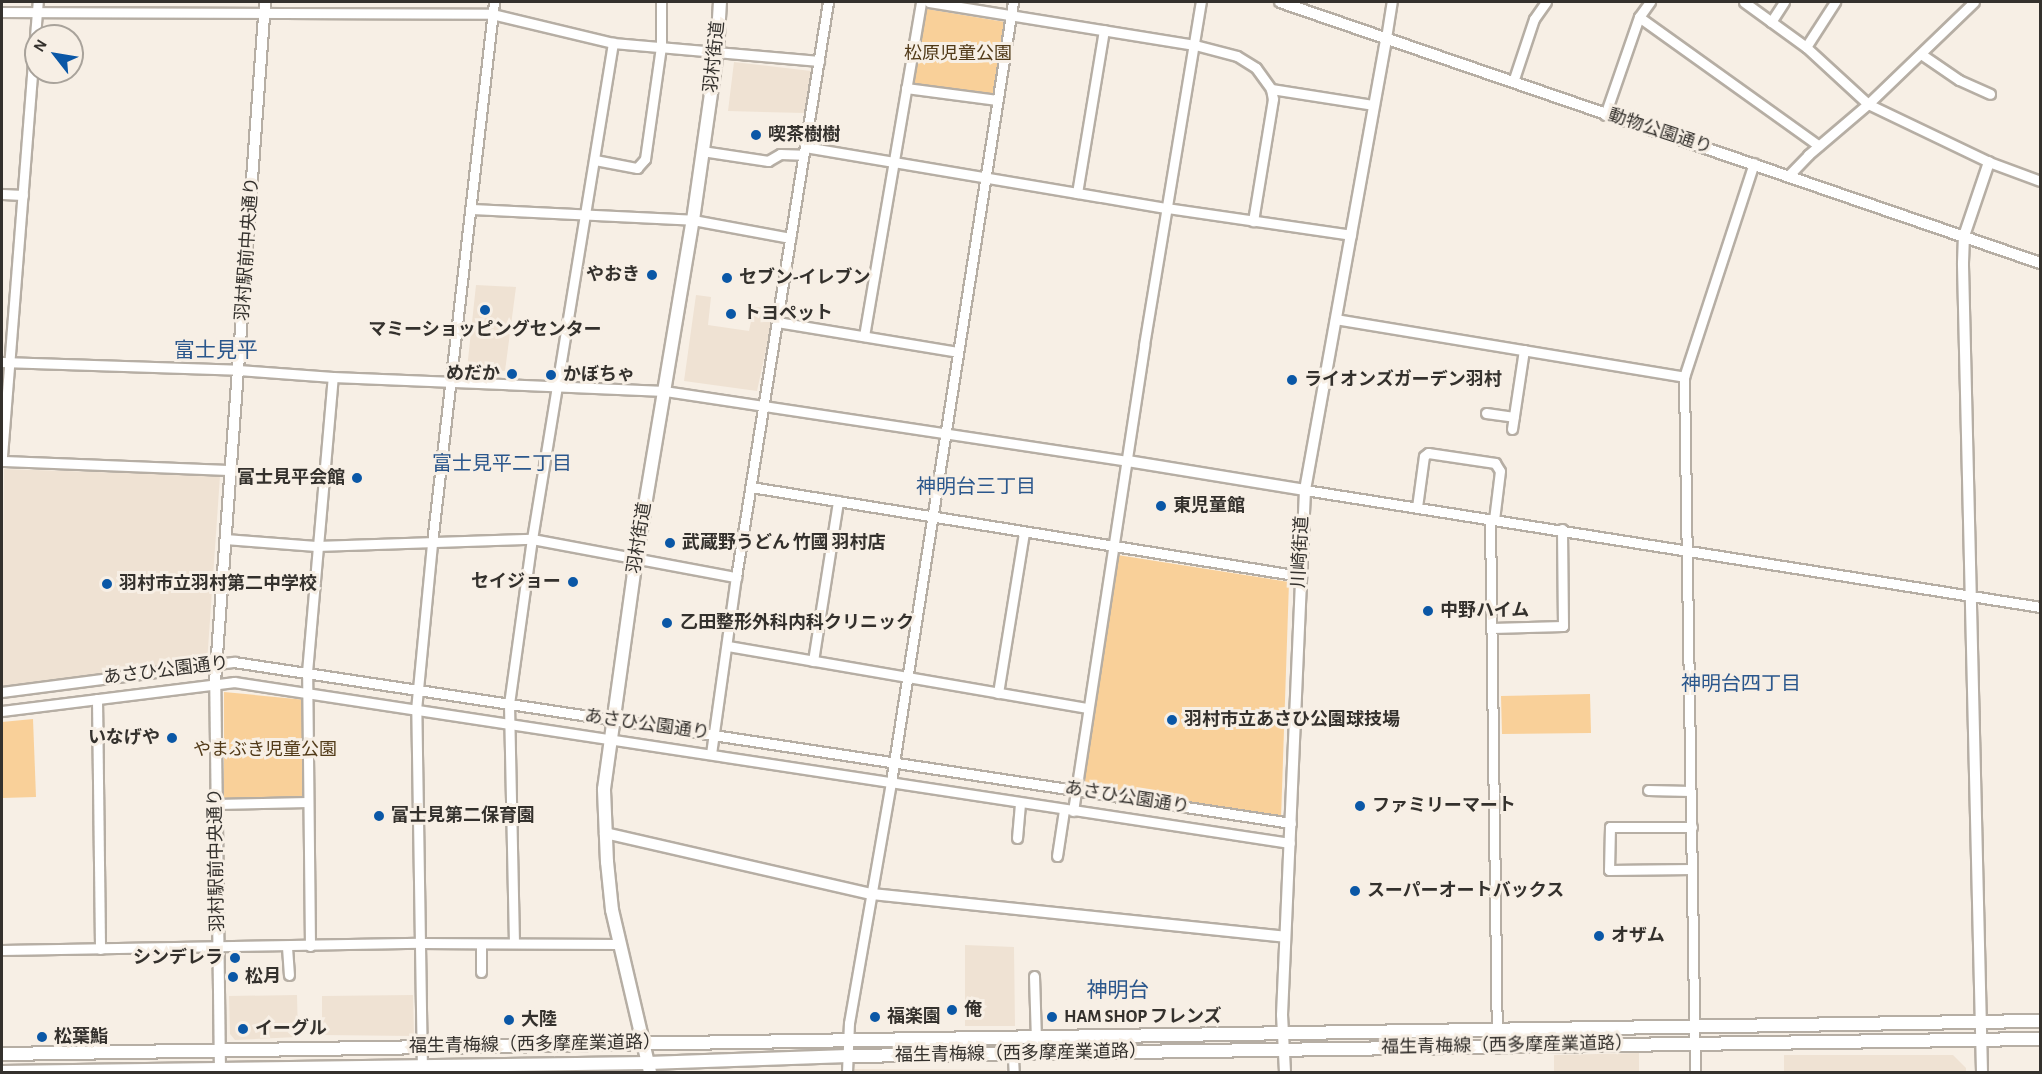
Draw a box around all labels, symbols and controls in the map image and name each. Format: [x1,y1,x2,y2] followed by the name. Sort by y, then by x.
[700,20,730,94] street label: 羽村街道
[24,24,84,84] north arrow
[31,37,50,55] text: N
[904,43,1012,65] park label: 松原児童公園
[1605,105,1715,159] street label: 動物公園通り
[768,124,840,146] place label: 喫茶樹樹
[749,128,763,142] marker: 喫茶樹樹
[232,176,264,322] street label: 羽村駅前中央通り
[586,264,640,286] place label: やおき
[739,267,870,289] place label: セブン-イレブン
[645,268,659,282] marker: やおき
[720,271,734,285] marker: セブン-イレブン
[478,303,492,317] marker: マミーショッピングセンター
[743,303,833,325] place label: トヨペット
[724,307,738,321] marker: トヨペット
[368,319,602,341] place label: マミーショッピングセンター
[174,338,258,364] district label: 富士見平
[446,363,500,385] place label: めだか
[563,364,635,386] place label: かぼちゃ
[505,367,519,381] marker: めだか
[544,368,558,382] marker: かぼちゃ
[1304,369,1502,391] place label: ライオンズガーデン羽村
[1285,373,1299,387] marker: ライオンズガーデン羽村
[432,452,572,476] district label: 富士見平二丁目
[237,467,345,489] place label: 富士見平会館
[350,471,364,485] marker: 富士見平会館
[916,475,1036,499] district label: 神明台三丁目
[1173,495,1245,517] place label: 東児童館
[1154,499,1168,513] marker: 東児童館
[624,501,656,575] street label: 羽村街道
[1288,515,1314,589] street label: 川崎街道
[682,532,885,554] place label: 武蔵野うどん 竹國 羽村店
[663,536,677,550] marker: 武蔵野うどん 竹國 羽村店
[471,571,561,593] place label: セイジョー
[119,573,317,595] place label: 羽村市立羽村第二中学校
[566,575,580,589] marker: セイジョー
[100,577,114,591] marker: 羽村市立羽村第二中学校
[1440,600,1530,622] place label: 中野ハイム
[1421,604,1435,618] marker: 中野ハイム
[680,612,914,634] place label: 乙田整形外科内科クリニック
[658,614,676,632] marker: 乙田整形外科内科クリニック
[102,653,230,689] street label: あさひ公園通り
[1681,672,1801,696] district label: 神明台四丁目
[583,706,711,744] street label: あさひ公園通り
[1184,709,1400,731] place label: 羽村市立あさひ公園球技場
[1165,713,1179,727] marker: 羽村市立あさひ公園球技場
[88,727,160,749] place label: いなげや
[165,731,179,745] marker: いなげや
[193,739,337,761] park label: やまぶき児童公園
[1063,777,1191,819] street label: あさひ公園通り
[205,788,229,932] street label: 羽村駅前中央通り
[1372,795,1516,817] place label: ファミリーマート
[1353,799,1367,813] marker: ファミリーマート
[391,805,535,827] place label: 富士見第二保育園
[372,809,386,823] marker: 富士見第二保育園
[1367,880,1565,902] place label: スーパーオートバックス
[1348,884,1362,898] marker: スーパーオートバックス
[1611,925,1665,947] place label: オザム
[1592,929,1606,943] marker: オザム
[133,947,223,969] place label: シンデレラ
[228,951,242,965] marker: シンデレラ
[245,966,281,988] place label: 松月
[226,970,240,984] marker: 松月
[1087,978,1149,1004] district label: 神明台
[964,999,982,1021] place label: 俺
[945,1003,959,1017] marker: 俺
[887,1006,941,1028] place label: 福楽園
[1064,1006,1222,1028] place label: HAM SHOP フレンズ
[521,1009,557,1031] place label: 大陸
[868,1010,882,1024] marker: 福楽園
[1045,1010,1059,1024] marker: HAM SHOP フレンズ
[502,1013,516,1027] marker: 大陸
[255,1018,327,1040] place label: イーグル
[236,1022,250,1036] marker: イーグル
[54,1026,108,1048] place label: 松葉鮨
[35,1030,49,1044] marker: 松葉鮨
[409,1032,661,1058] street label: 福生青梅線（西多摩産業道路）
[1381,1033,1633,1059] street label: 福生青梅線（西多摩産業道路）
[895,1041,1147,1067] street label: 福生青梅線（西多摩産業道路）

